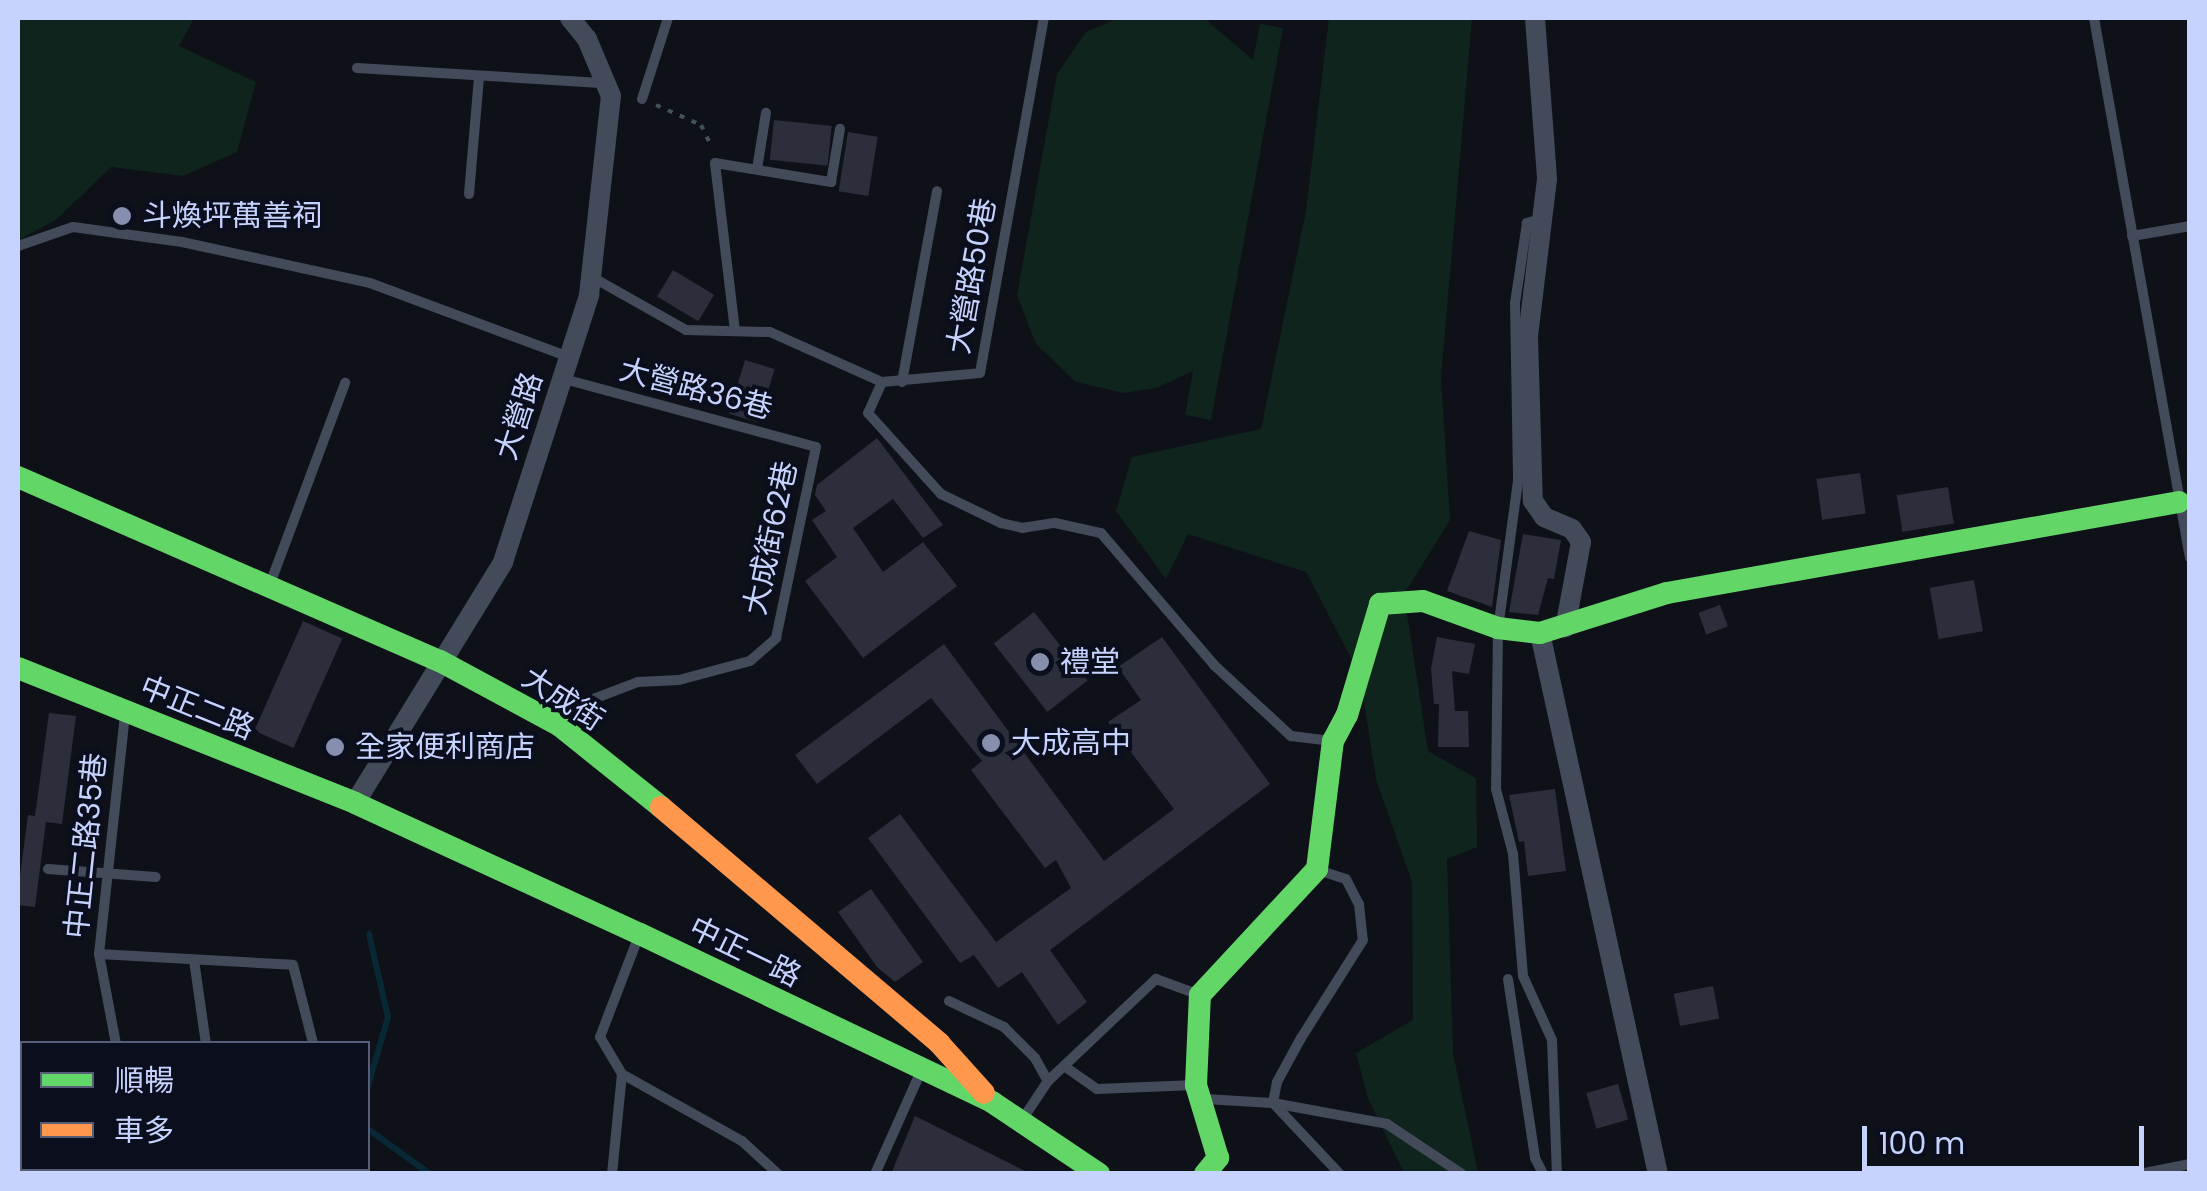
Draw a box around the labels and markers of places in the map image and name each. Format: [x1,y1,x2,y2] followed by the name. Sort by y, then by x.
[142,198,322,234] place label: 斗煥坪萬善祠
[111,205,133,227] marker: 斗煥坪萬善祠
[1060,644,1120,680] place label: 禮堂
[1029,651,1051,673] marker: 禮堂
[1011,725,1131,761] place label: 大成高中
[355,729,535,765] place label: 全家便利商店
[980,732,1002,754] marker: 大成高中
[324,736,346,758] marker: 全家便利商店

